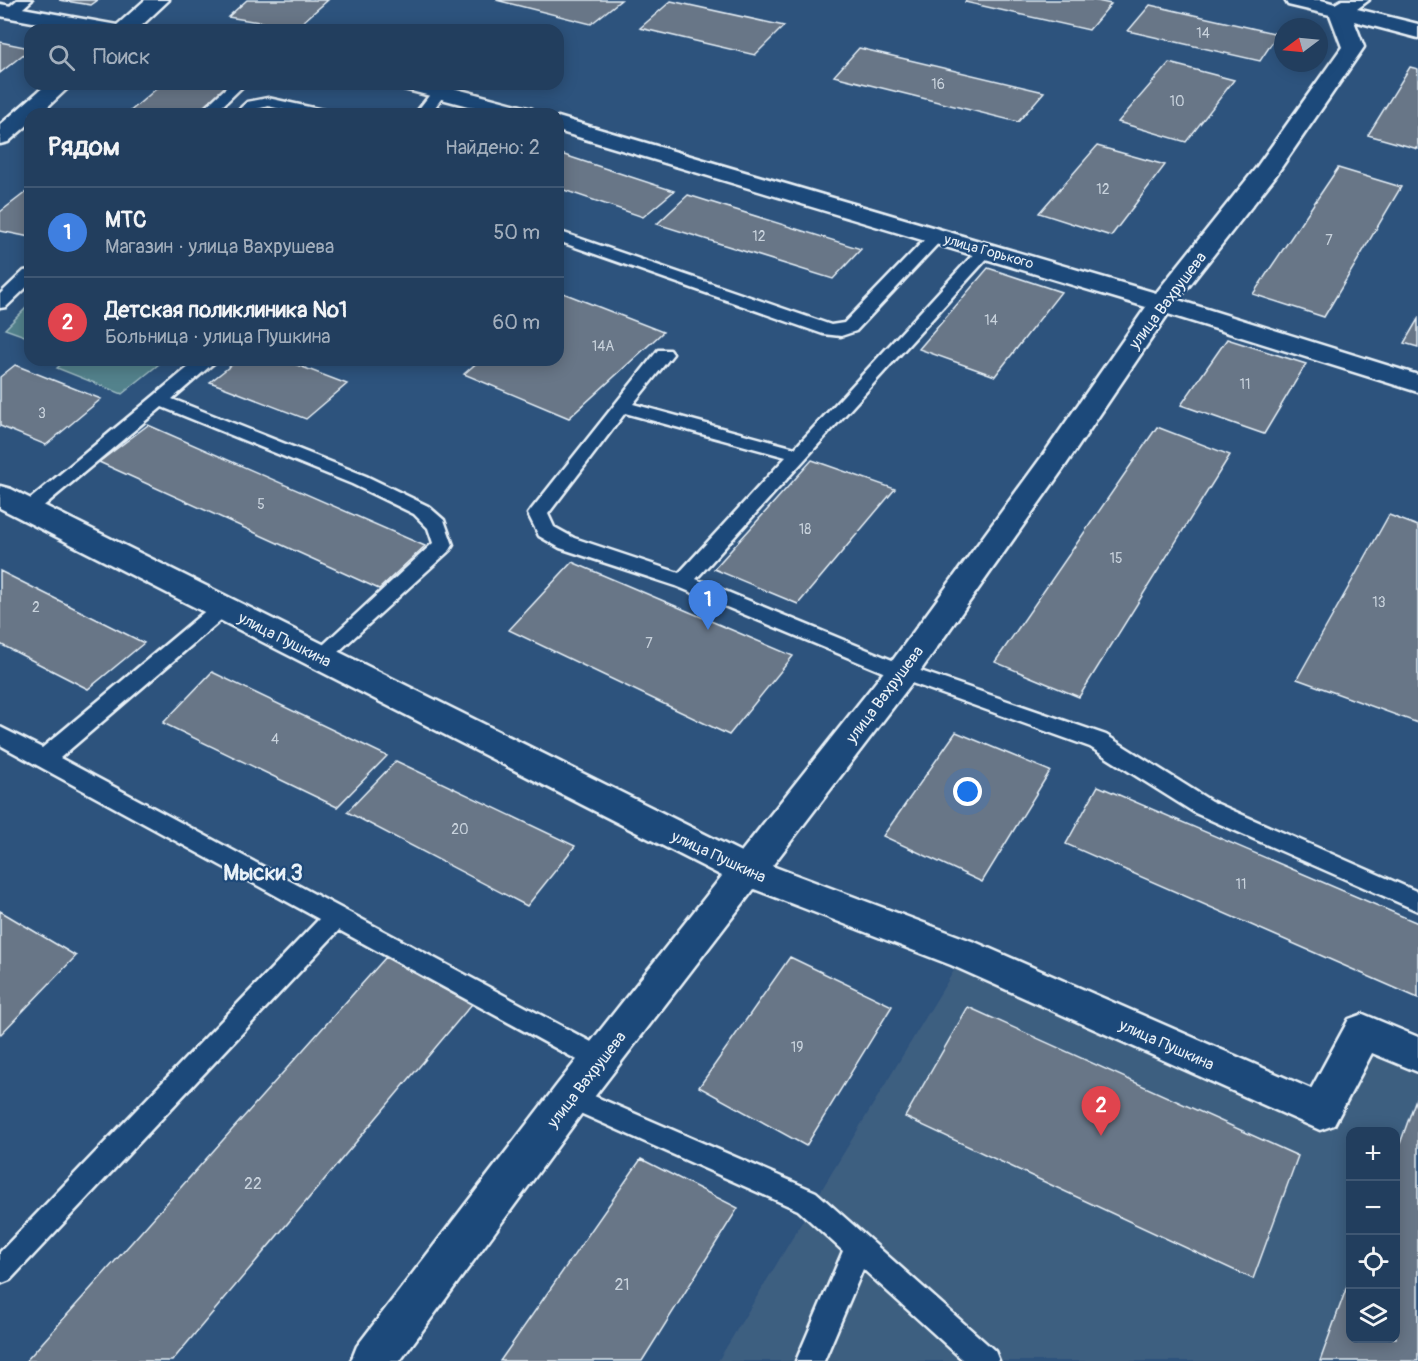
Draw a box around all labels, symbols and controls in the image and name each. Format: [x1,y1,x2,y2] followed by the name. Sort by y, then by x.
[1274,18,1328,72] north arrow
[24,24,564,90] search box
[1196,25,1210,42] house number: 14
[45,41,78,74] icon: search
[93,43,150,71] text: Поиск
[931,76,945,93] house number: 16
[1169,93,1185,110] house number: 10
[48,131,120,163] text: Рядом
[445,135,540,160] text: Найдено: 2
[1096,181,1110,198] house number: 12
[105,206,147,234] text: МТС
[64,220,71,245] text: 1
[493,220,540,245] text: 50 m
[752,228,766,245] house number: 12
[941,230,1036,272] street label: улица Горького
[1325,232,1333,249] house number: 7
[105,234,334,259] text: Магазин · улица Вахрушева
[1124,248,1211,354] street label: улица Вахрушева
[105,296,347,324] text: Детская поликлиника №1
[62,310,73,335] text: 2
[493,310,540,335] text: 60 m
[984,312,998,329] house number: 14
[105,324,331,349] text: Больница · улица Пушкина
[592,338,614,355] house number: 14А
[1240,376,1250,393] house number: 11
[38,405,46,422] house number: 3
[257,496,265,513] house number: 5
[799,521,811,538] house number: 18
[1109,550,1123,567] house number: 15
[688,580,728,630] pin: 1
[1372,594,1386,611] house number: 13
[32,599,40,616] house number: 2
[234,607,334,672] street label: улица Пушкина
[645,635,653,652] house number: 7
[841,642,928,748] street label: улица Вахрушева
[271,731,279,748] house number: 4
[953,777,982,806] your location
[451,821,469,838] house number: 20
[667,826,769,887] street label: улица Пушкина
[223,859,303,887] district label: Мыски 3
[1236,876,1246,893] house number: 11
[1115,1015,1217,1075] street label: улица Пушкина
[542,1027,631,1133] street label: улица Вахрушева
[791,1039,803,1056] house number: 19
[1082,1086,1120,1136] pin: 2
[1346,1127,1400,1343] map controls
[1346,1127,1400,1181] button: +
[244,1174,262,1194] house number: 22
[1346,1181,1400,1235] button: −
[1346,1235,1400,1289] button: locate
[614,1275,630,1295] house number: 21
[1346,1289,1400,1343] button: layers

